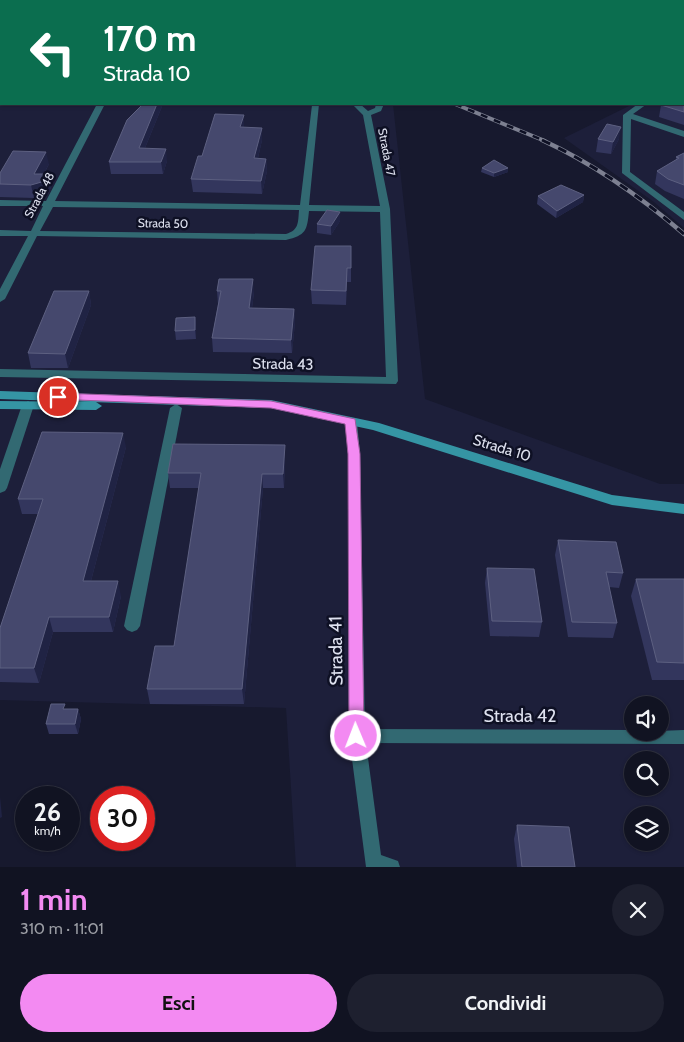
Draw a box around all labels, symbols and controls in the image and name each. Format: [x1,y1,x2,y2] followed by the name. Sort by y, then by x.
[103,17,196,60] text: 170 m
[20,20,85,85] icon: left
[103,60,191,87] text: Strada 10
[375,127,399,177] street label: Strada 47
[21,170,57,220] street label: Strada 48
[138,215,188,231] street label: Strada 50
[252,354,314,374] street label: Strada 43
[37,376,79,418] pin
[44,383,72,411] icon: arrive
[471,431,533,465] street label: Strada 10
[324,616,348,686] street label: Strada 41
[624,696,669,851] map controls
[624,696,669,741] button: sound
[483,705,557,727] street label: Strada 42
[329,709,381,761] position arrow
[624,751,669,796] button: search
[90,786,155,851] speed limit sign: 30
[34,797,61,827] text: 26
[624,806,669,851] button: layers
[34,823,61,838] text: km/h
[20,881,88,918] text: 1 min
[612,884,664,936] button: close
[20,919,104,938] text: 310 m · 11:01
[20,974,337,1032] button: Esci
[347,974,664,1032] button: Condividi

